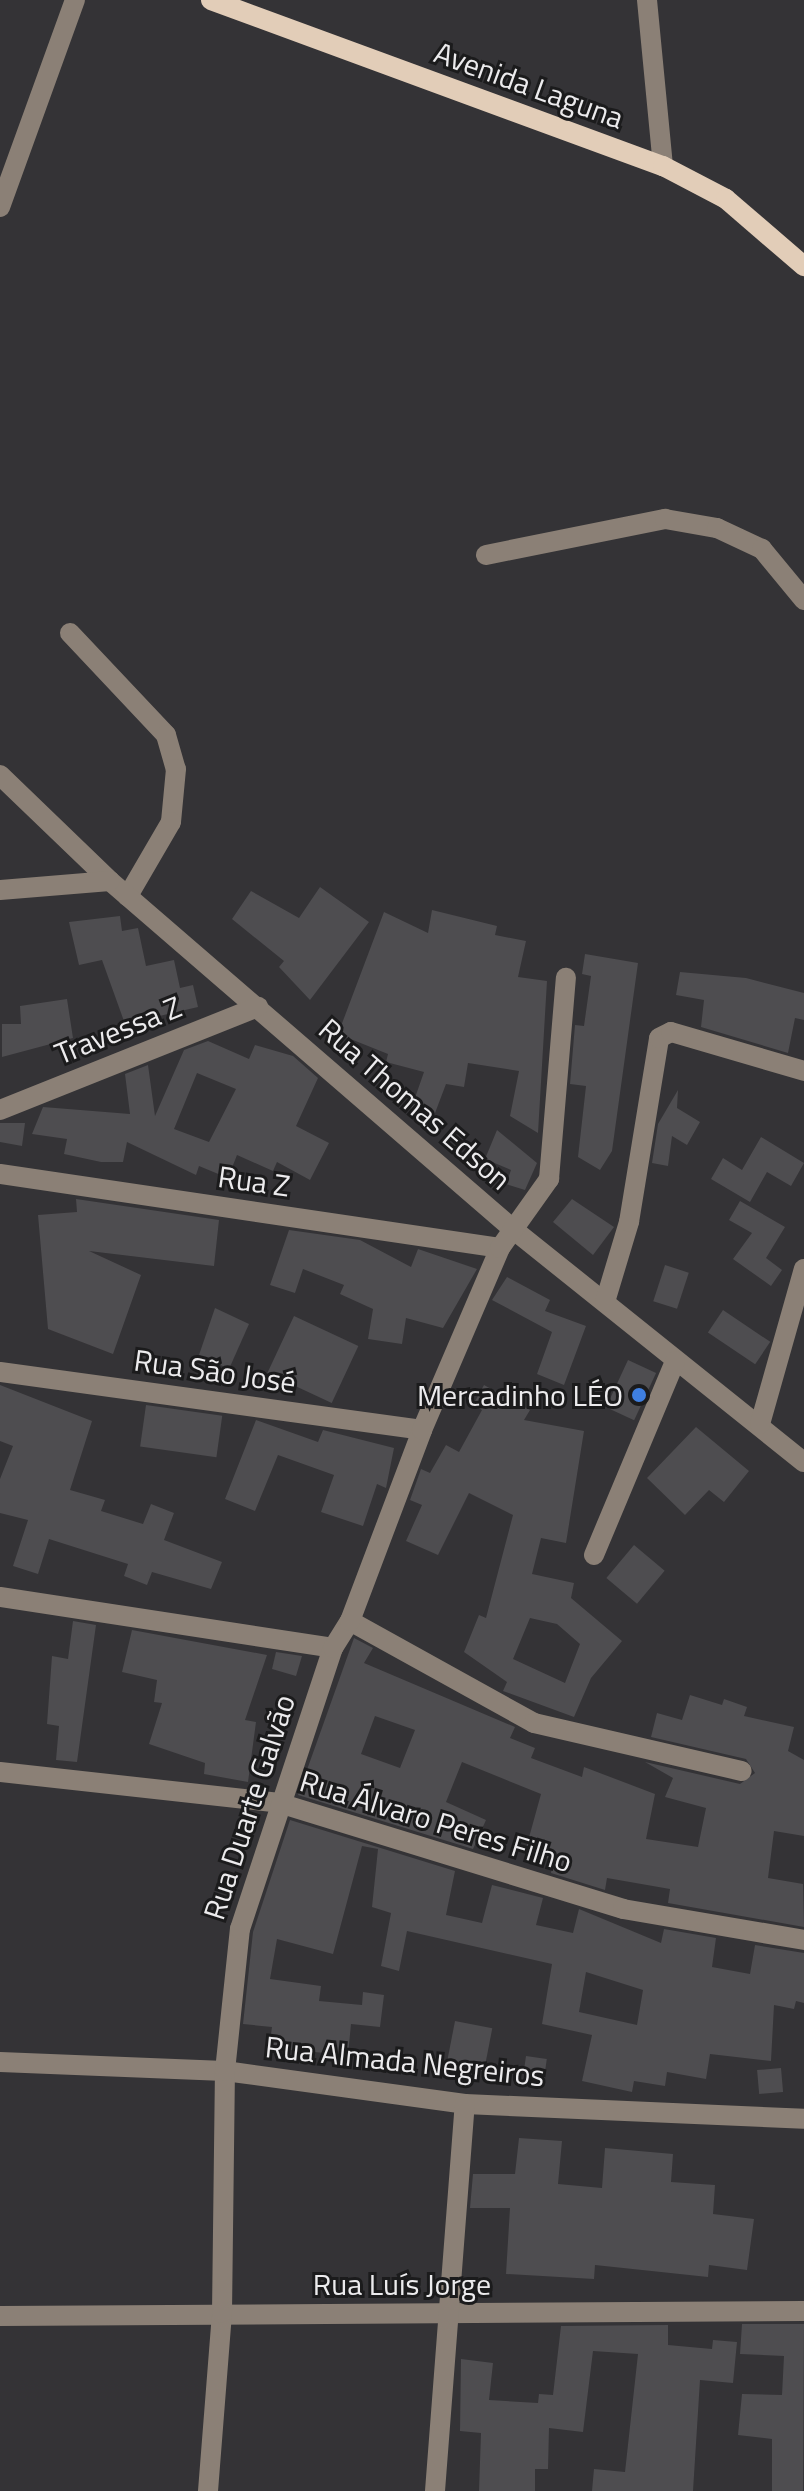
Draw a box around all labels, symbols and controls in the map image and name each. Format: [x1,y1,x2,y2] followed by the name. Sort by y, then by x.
[429,34,629,136] street label: Avenida Laguna
[49,988,187,1072] street label: Travessa Z
[312,1011,518,1197] street label: Rua Thomas Edson
[216,1158,292,1204] street label: Rua Z
[132,1342,298,1400] street label: Rua São José
[417,1377,623,1413] place label: Mercadinho LÉO
[630,1386,648,1404] marker: Mercadinho LÉO
[196,1690,302,1924] street label: Rua Duarte Galvão
[296,1763,576,1879] street label: Rua Álvaro Peres Filho
[264,2028,546,2094] street label: Rua Almada Negreiros
[313,2266,491,2302] street label: Rua Luís Jorge

